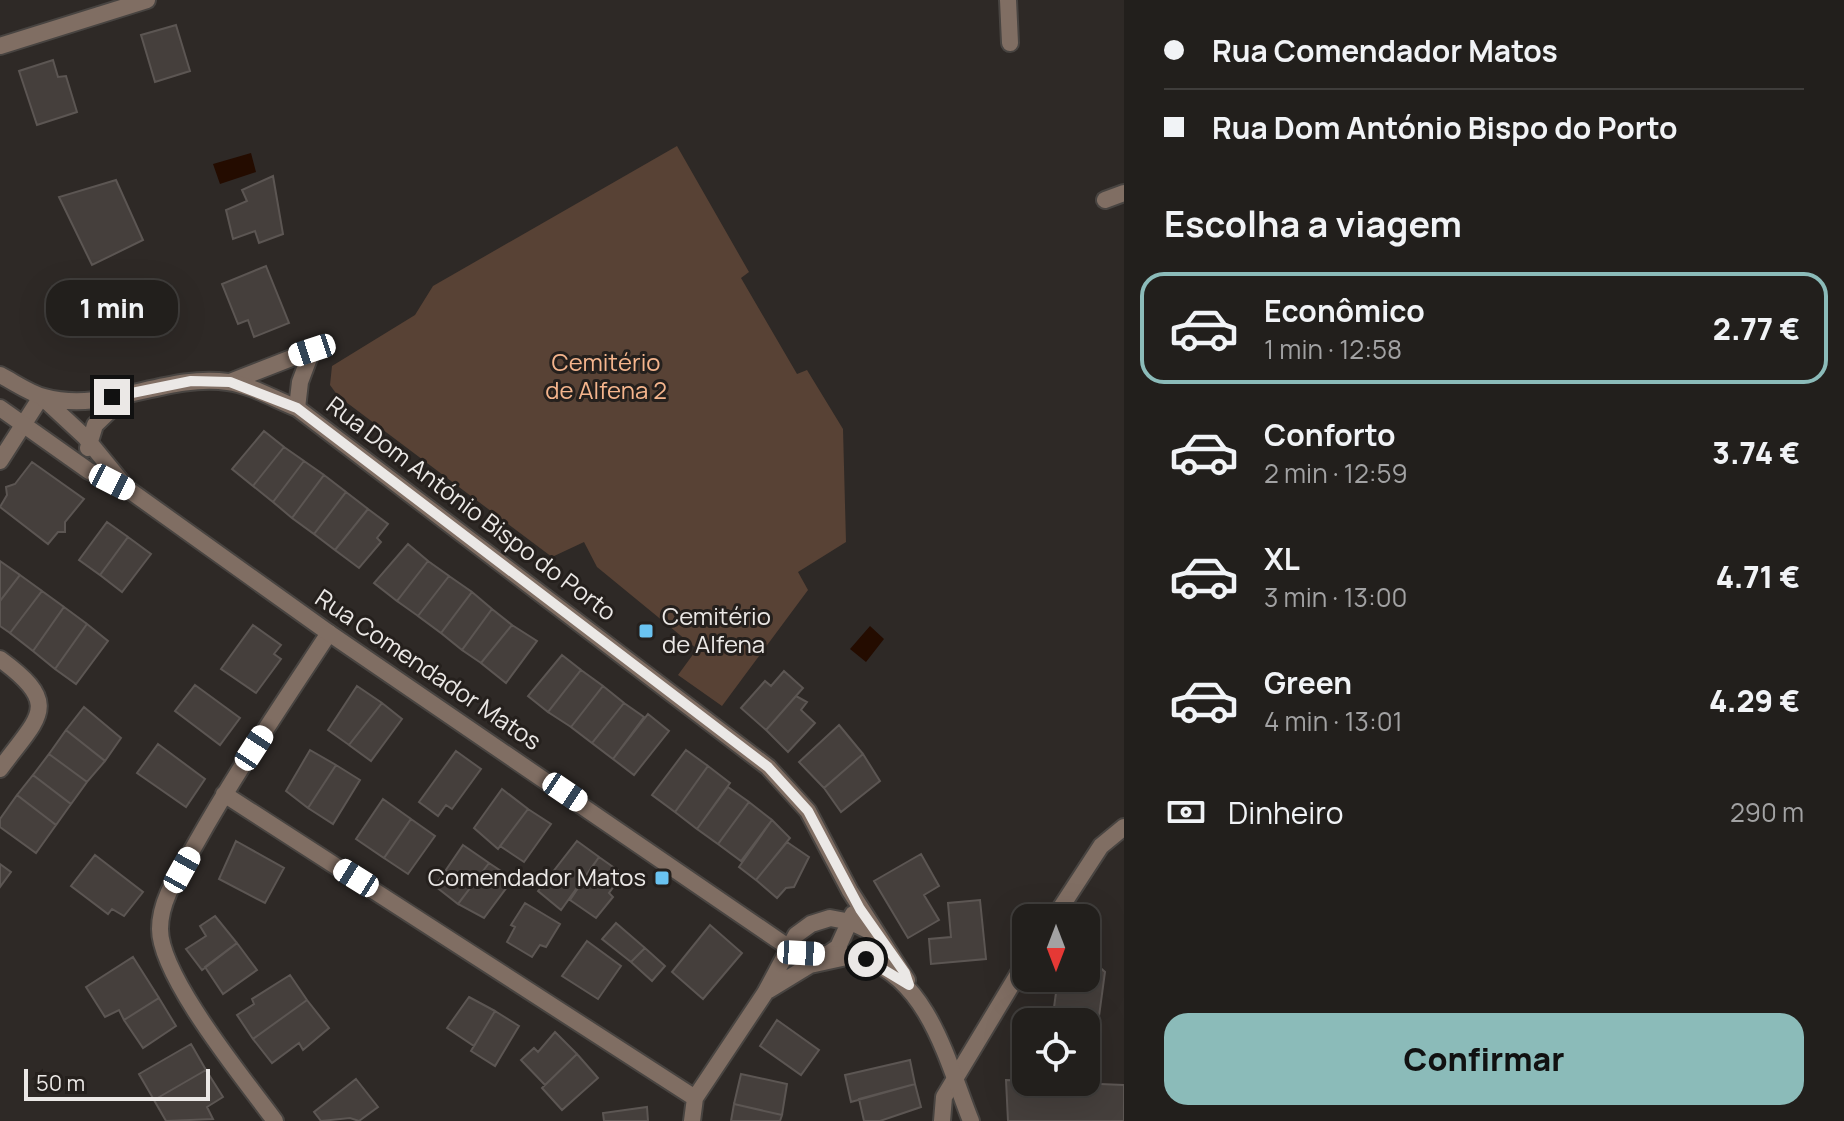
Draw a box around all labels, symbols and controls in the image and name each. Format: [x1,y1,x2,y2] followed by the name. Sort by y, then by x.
[1212,30,1558,71] text: Rua Comendador Matos
[1212,107,1677,148] text: Rua Dom António Bispo do Porto
[1164,199,1462,248] text: Escolha a viagem
[46,281,178,337] callout: 1 min
[79,290,145,326] text: 1 min
[1264,290,1425,331] text: Econômico
[1168,292,1240,364] icon: car
[1713,308,1800,349] text: 2.77 €
[285,331,339,369] car
[1264,331,1402,367] text: 1 min · 12:58
[545,345,667,406] park label: Cemitério de Alfena 2
[94,379,130,415] route end
[320,388,623,628] street label: Rua Dom António Bispo do Porto
[1264,414,1395,455] text: Conforto
[1168,416,1240,488] icon: car
[1712,432,1800,473] text: 3.74 €
[1264,455,1408,491] text: 2 min · 12:59
[85,460,139,504] car
[1264,538,1300,579] text: XL
[1168,540,1240,612] icon: car
[1716,556,1800,597] text: 4.71 €
[1264,579,1407,615] text: 3 min · 13:00
[309,581,548,757] street label: Rua Comendador Matos
[662,599,771,660] place label: Cemitério de Alfena
[637,622,655,640] marker: Cemitério de Alfena
[1264,662,1352,703] text: Green
[1168,664,1240,736] icon: car
[1709,680,1800,721] text: 4.29 €
[1264,703,1403,739] text: 4 min · 13:01
[231,721,277,775] car
[538,769,592,815] car
[1164,790,1208,834] icon: cash
[1228,792,1344,833] text: Dinheiro
[1730,794,1804,830] text: 290 m
[160,843,204,897] car
[329,855,383,901] car
[428,860,646,893] place label: Comendador Matos
[653,869,671,887] marker: Comendador Matos
[1012,904,1100,992] north arrow
[1012,904,1100,1096] map controls
[776,940,826,966] car
[848,941,884,977] route start
[1012,1008,1100,1096] button: locate
[1164,1013,1804,1105] button: Confirmar
[24,1065,210,1101] scale bar
[36,1068,85,1098] text: 50 m

